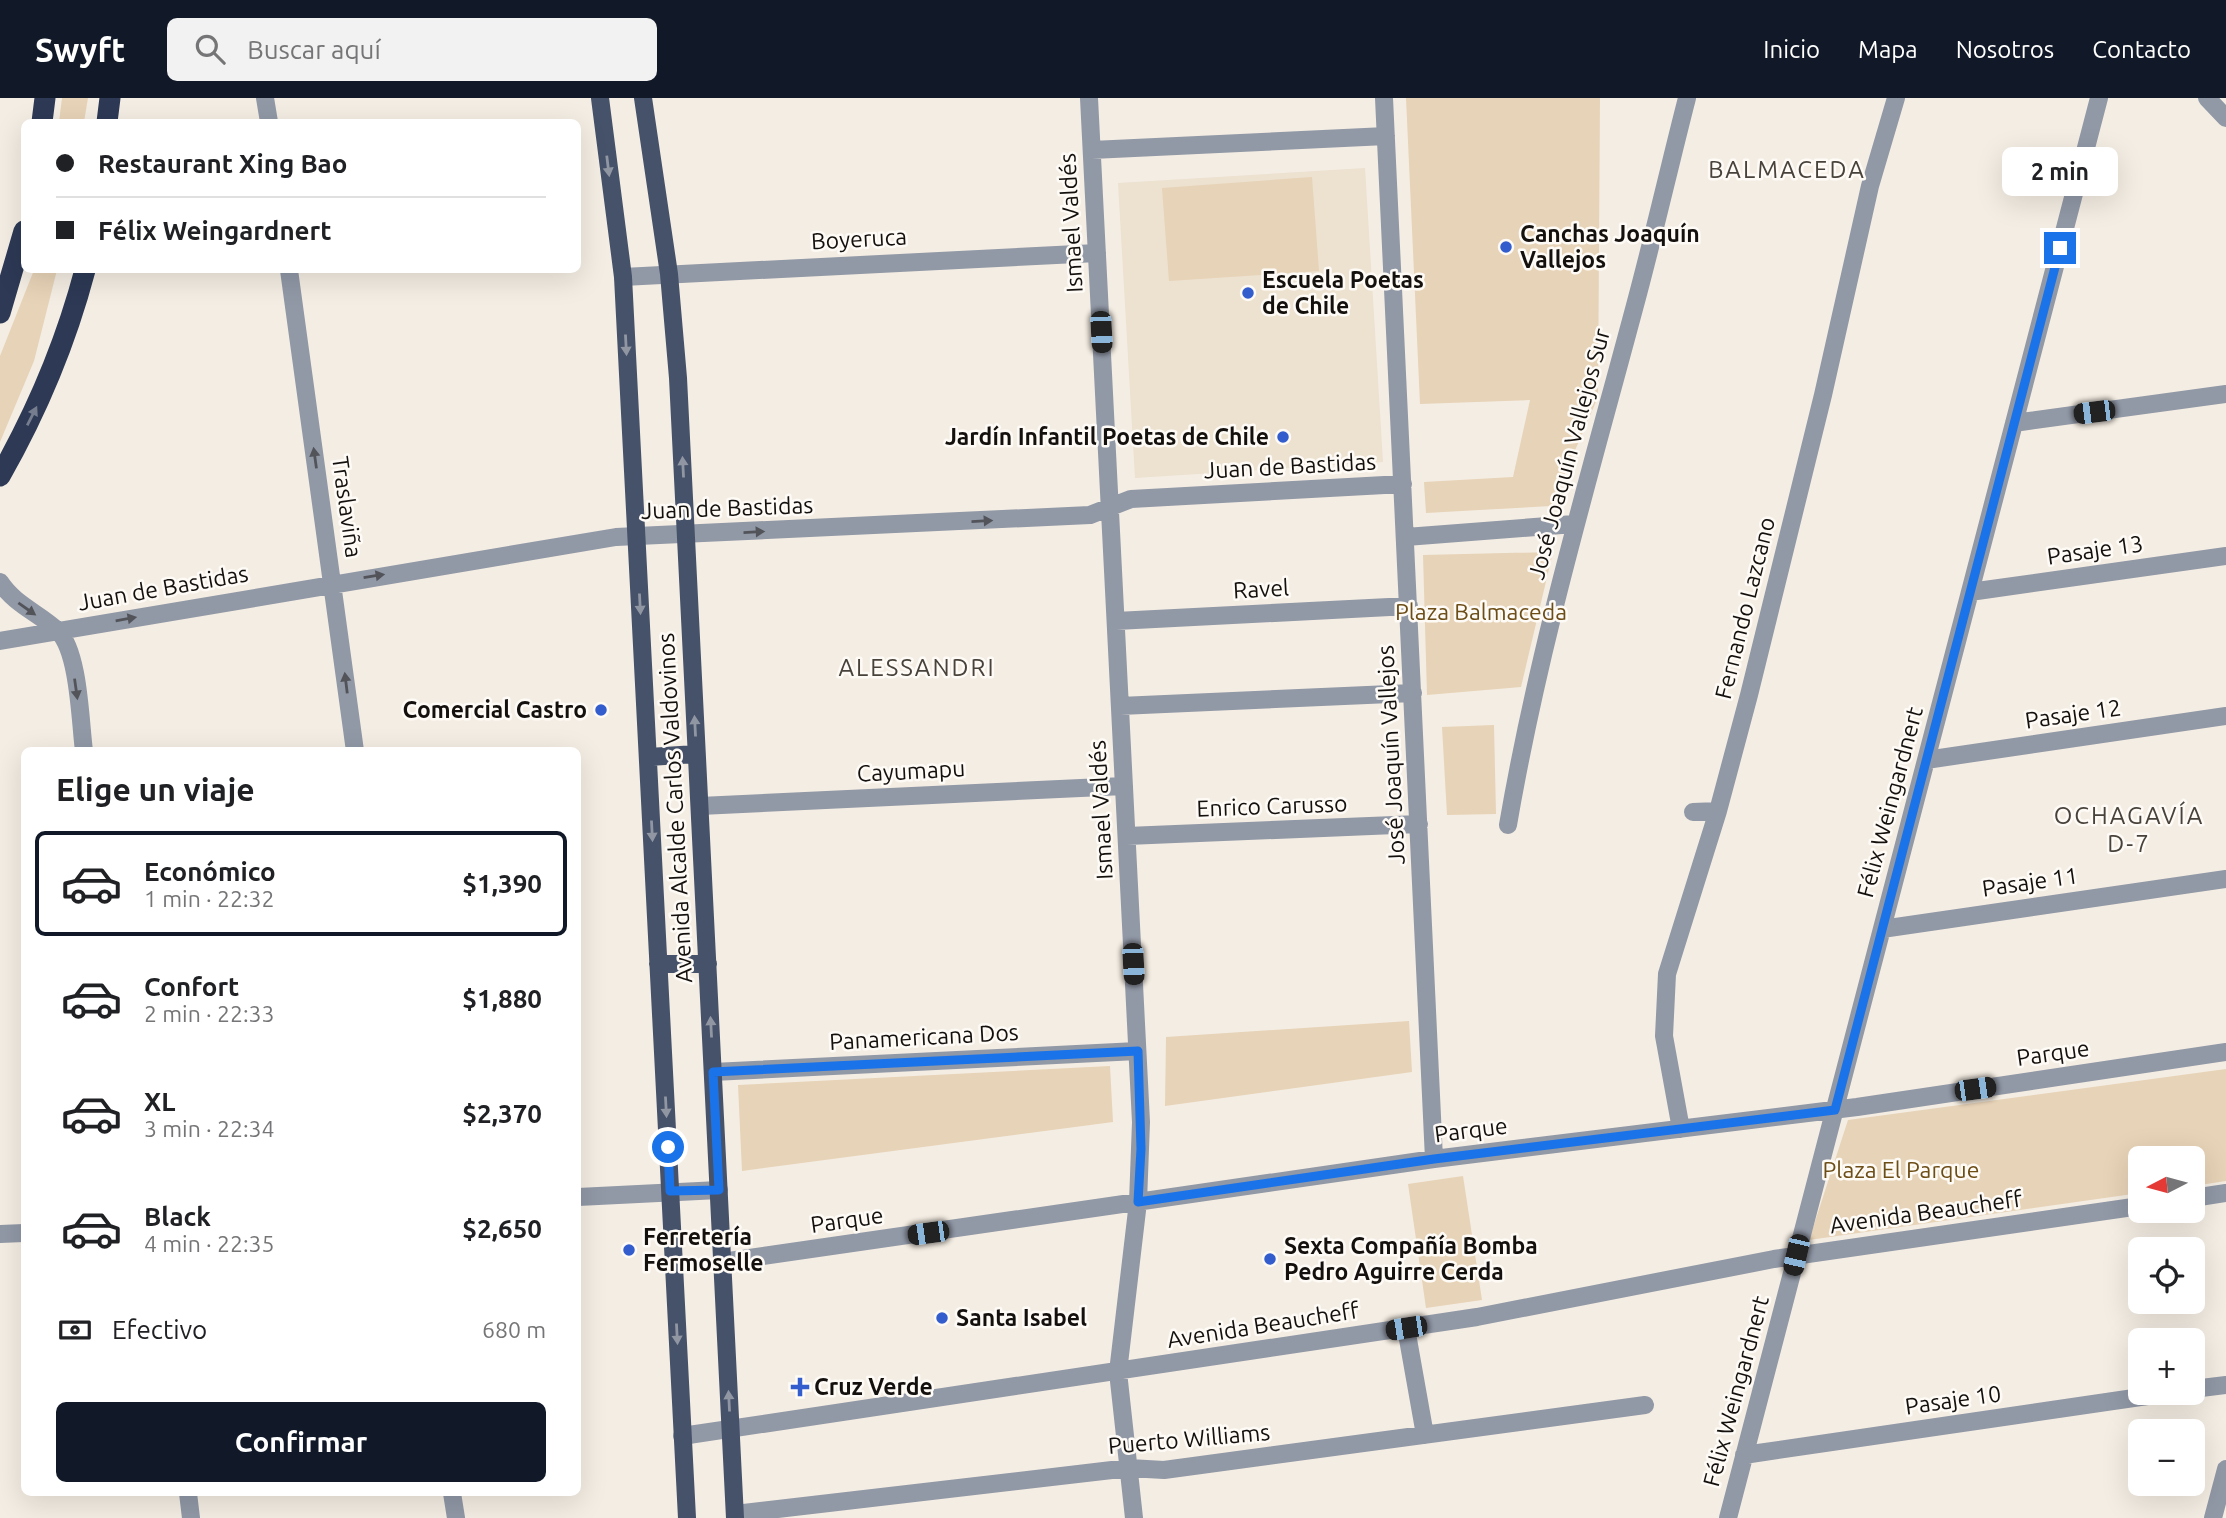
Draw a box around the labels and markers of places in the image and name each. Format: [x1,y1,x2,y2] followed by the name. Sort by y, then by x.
[1520,221,1700,272] place label: Canchas Joaquín Vallejos
[1498,239,1514,255] marker: Canchas Joaquín Vallejos
[1262,267,1424,318] place label: Escuela Poetas de Chile
[1240,285,1256,301] marker: Escuela Poetas de Chile
[945,424,1269,449] place label: Jardín Infantil Poetas de Chile
[1275,429,1291,445] marker: Jardín Infantil Poetas de Chile
[402,697,587,722] place label: Comercial Castro
[593,702,609,718] marker: Comercial Castro
[643,1224,763,1275] place label: Ferretería Fermoselle
[1284,1233,1538,1284] place label: Sexta Compañía Bomba Pedro Aguirre Cerda
[621,1242,637,1258] marker: Ferretería Fermoselle
[1262,1251,1278,1267] marker: Sexta Compañía Bomba Pedro Aguirre Cerda
[956,1305,1087,1330] place label: Santa Isabel
[934,1310,950,1326] marker: Santa Isabel
[814,1374,933,1399] place label: Cruz Verde
[792,1379,808,1395] marker: Cruz Verde

